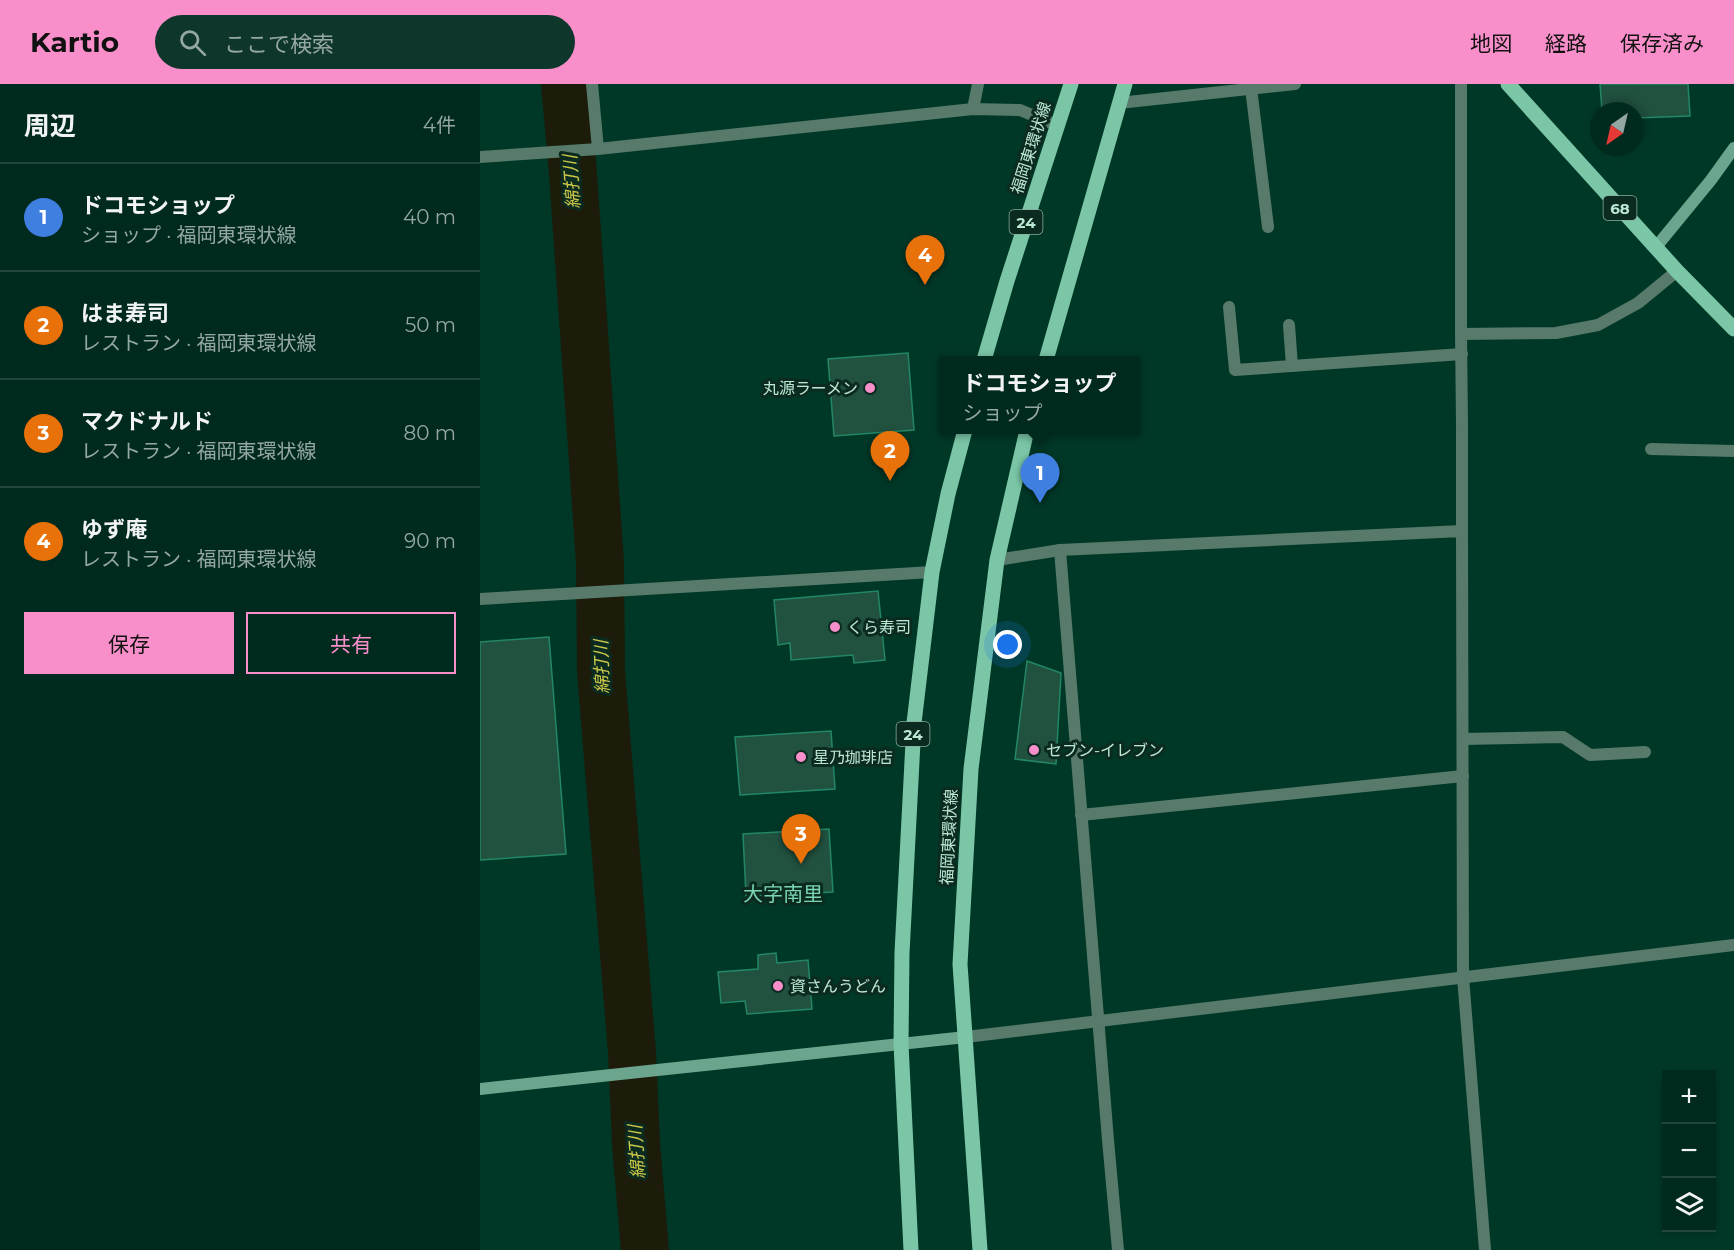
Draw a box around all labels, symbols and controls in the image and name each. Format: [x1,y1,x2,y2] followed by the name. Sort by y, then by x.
[155,15,575,69] search box
[30,25,119,59] text: Kartio
[176,26,209,59] icon: search
[224,31,334,58] text: ここで検索
[1470,31,1512,56] text: 地図
[1545,31,1587,56] text: 経路
[1620,31,1704,56] text: 保存済み
[1007,99,1055,197] street label: 福岡東環状線
[1590,102,1644,156] north arrow
[24,110,76,142] text: 周辺
[423,113,456,137] text: 4件
[559,152,585,210] water label: 綿打川
[81,192,235,219] text: ドコモショップ
[1604,196,1636,220] road number: 68
[40,205,47,229] text: 1
[403,205,456,229] text: 40 m
[1010,210,1042,234] road number: 24
[81,223,297,247] text: ショップ · 福岡東環状線
[906,236,944,285] pin: 4
[81,300,169,327] text: はま寿司
[38,313,49,337] text: 2
[405,313,456,337] text: 50 m
[81,331,317,355] text: レストラン · 福岡東環状線
[939,356,1140,434] popup
[962,370,1117,397] text: ドコモショップ
[763,379,858,398] place label: 丸源ラーメン
[863,381,877,395] marker: 丸源ラーメン
[962,401,1042,425] text: ショップ
[81,408,213,435] text: マクドナルド
[38,421,49,445] text: 3
[404,421,456,445] text: 80 m
[870,432,910,481] pin: 2
[81,439,317,463] text: レストラン · 福岡東環状線
[1020,454,1060,503] pin: 1
[81,516,147,543] text: ゆず庵
[37,529,50,553] text: 4
[404,529,456,553] text: 90 m
[81,547,317,571] text: レストラン · 福岡東環状線
[24,612,234,674] button: 保存
[246,612,456,674] button: 共有
[847,618,911,637] place label: くら寿司
[828,620,842,634] marker: くら寿司
[993,630,1022,659] your location
[590,638,614,694] water label: 綿打川
[896,722,930,746] road number: 24
[1046,741,1164,760] place label: セブン-イレブン
[1027,743,1041,757] marker: セブン-イレブン
[813,748,893,767] place label: 星乃珈琲店
[794,750,808,764] marker: 星乃珈琲店
[937,789,961,885] street label: 福岡東環状線
[782,814,820,864] pin: 3
[743,882,823,906] district label: 大字南里
[790,977,886,996] place label: 資さんうどん
[771,979,785,993] marker: 資さんうどん
[1662,1070,1716,1232] map controls
[1662,1070,1716,1124] button: +
[624,1122,650,1180] water label: 綿打川
[1662,1124,1716,1178] button: −
[1662,1178,1716,1232] button: layers

